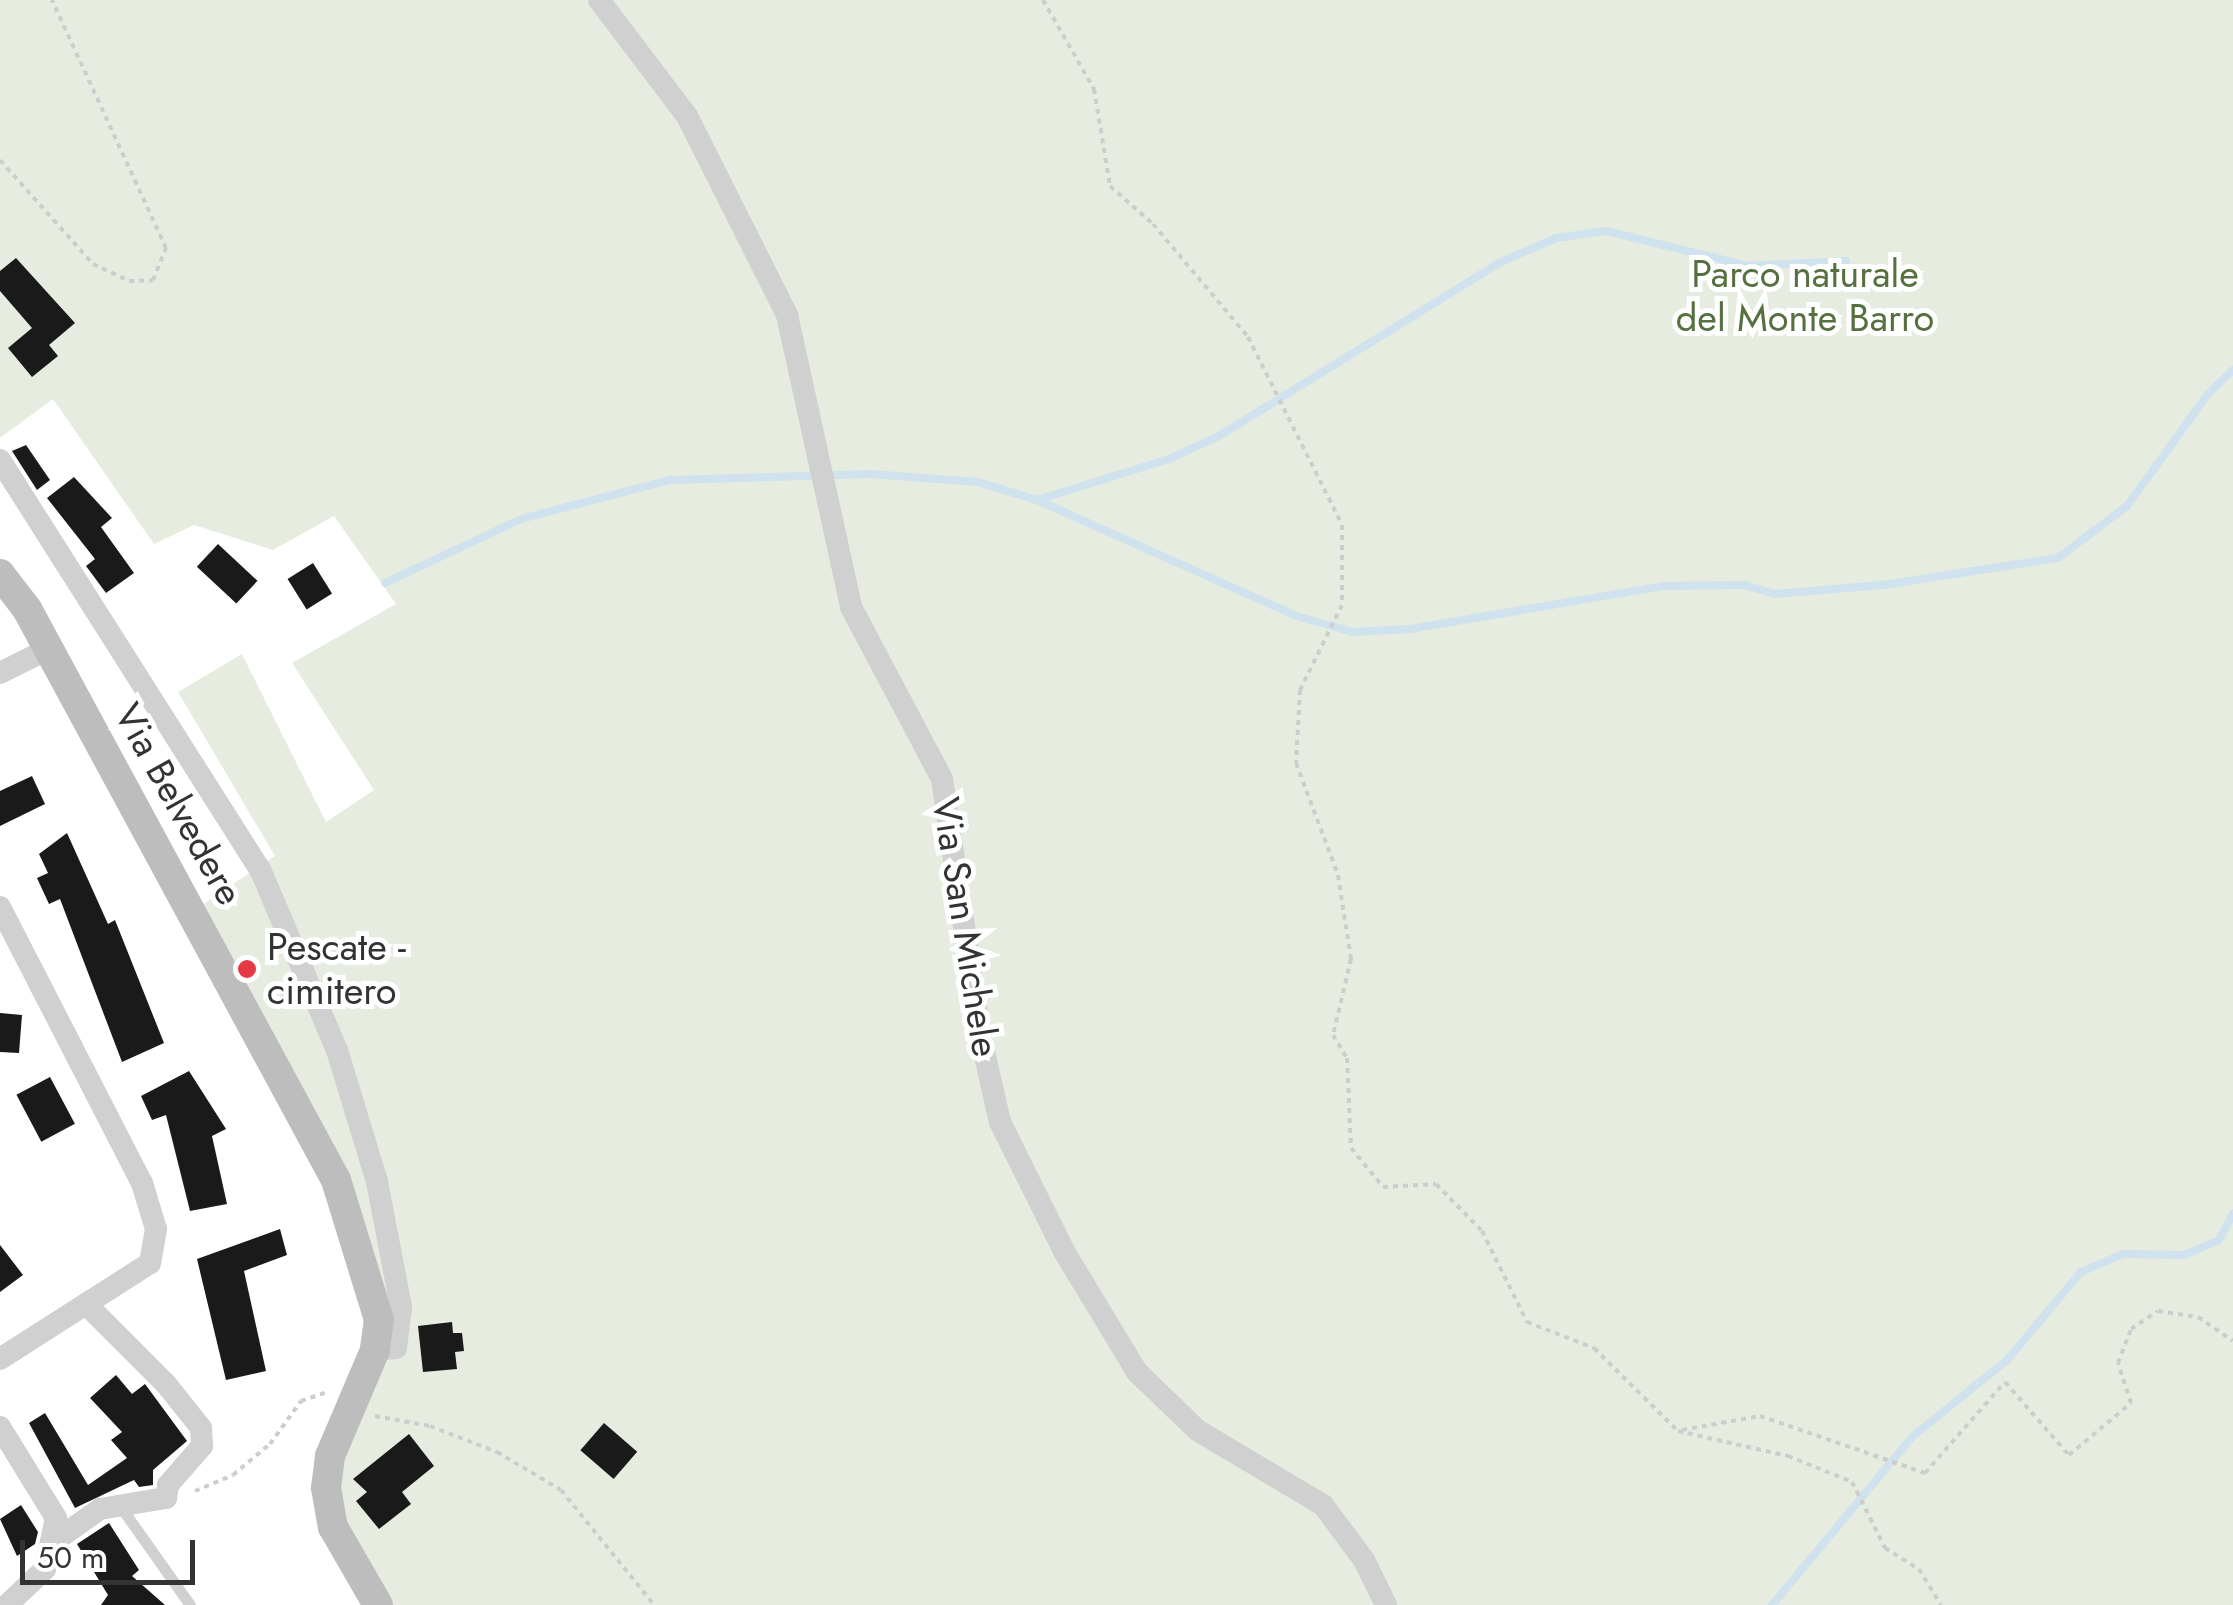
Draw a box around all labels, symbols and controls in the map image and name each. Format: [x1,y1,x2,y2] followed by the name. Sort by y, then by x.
[1676,251,1934,340] park label: Parco naturale del Monte Barro
[105,695,253,913] street label: Via Belvedere
[923,794,1009,1060] street label: Via San Michele
[267,924,406,1014] place label: Pescate - cimitero
[236,958,258,980] marker: Pescate - cimitero
[25,1520,200,1582] scale bar
[37,1536,104,1579] text: 50 m

